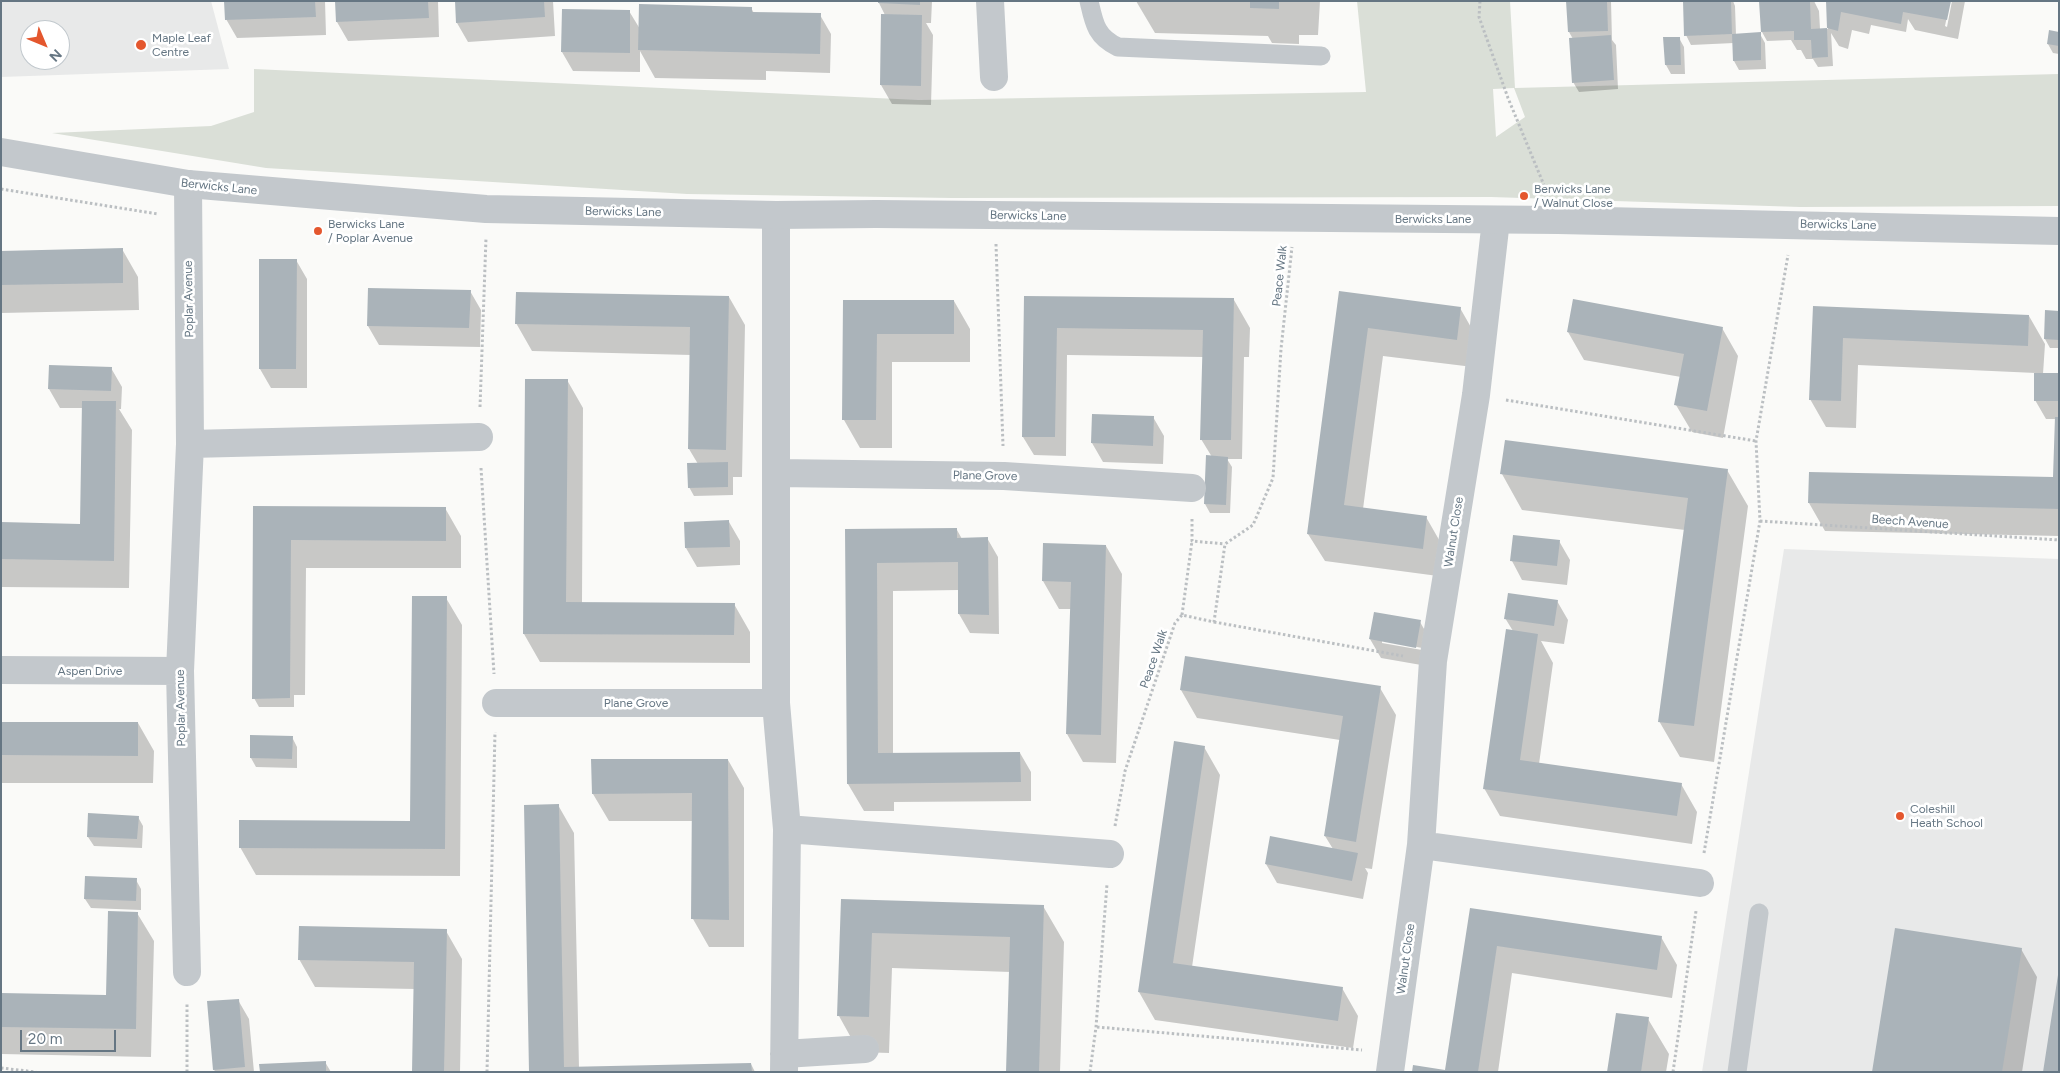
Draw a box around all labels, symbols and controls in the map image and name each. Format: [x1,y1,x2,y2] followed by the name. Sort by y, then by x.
[20,20,70,70] north arrow
[152,31,211,59] place label: Maple Leaf Centre
[134,38,148,52] marker: Maple Leaf Centre
[45,45,65,65] text: N
[180,176,258,198] street label: Berwicks Lane
[1534,182,1613,210] place label: Berwicks Lane / Walnut Close
[1518,190,1530,202] marker: Berwicks Lane / Walnut Close
[585,204,661,220] street label: Berwicks Lane
[990,208,1066,224] street label: Berwicks Lane
[1395,212,1471,226] street label: Berwicks Lane
[328,217,413,245] place label: Berwicks Lane / Poplar Avenue
[1800,217,1876,233] street label: Berwicks Lane
[312,225,324,237] marker: Berwicks Lane / Poplar Avenue
[1270,245,1290,307] street label: Peace Walk
[181,260,197,338] street label: Poplar Avenue
[953,468,1017,484] street label: Plane Grove
[1441,496,1467,568] street label: Walnut Close
[1871,512,1949,532] street label: Beech Avenue
[1137,628,1171,690] street label: Peace Walk
[58,664,122,678] street label: Aspen Drive
[173,669,189,747] street label: Poplar Avenue
[604,696,668,710] street label: Plane Grove
[1910,802,1983,830] place label: Coleshill Heath School
[1894,810,1906,822] marker: Coleshill Heath School
[1394,923,1418,995] street label: Walnut Close
[22,1020,119,1052] scale bar
[28,1030,62,1048] text: 20 m

